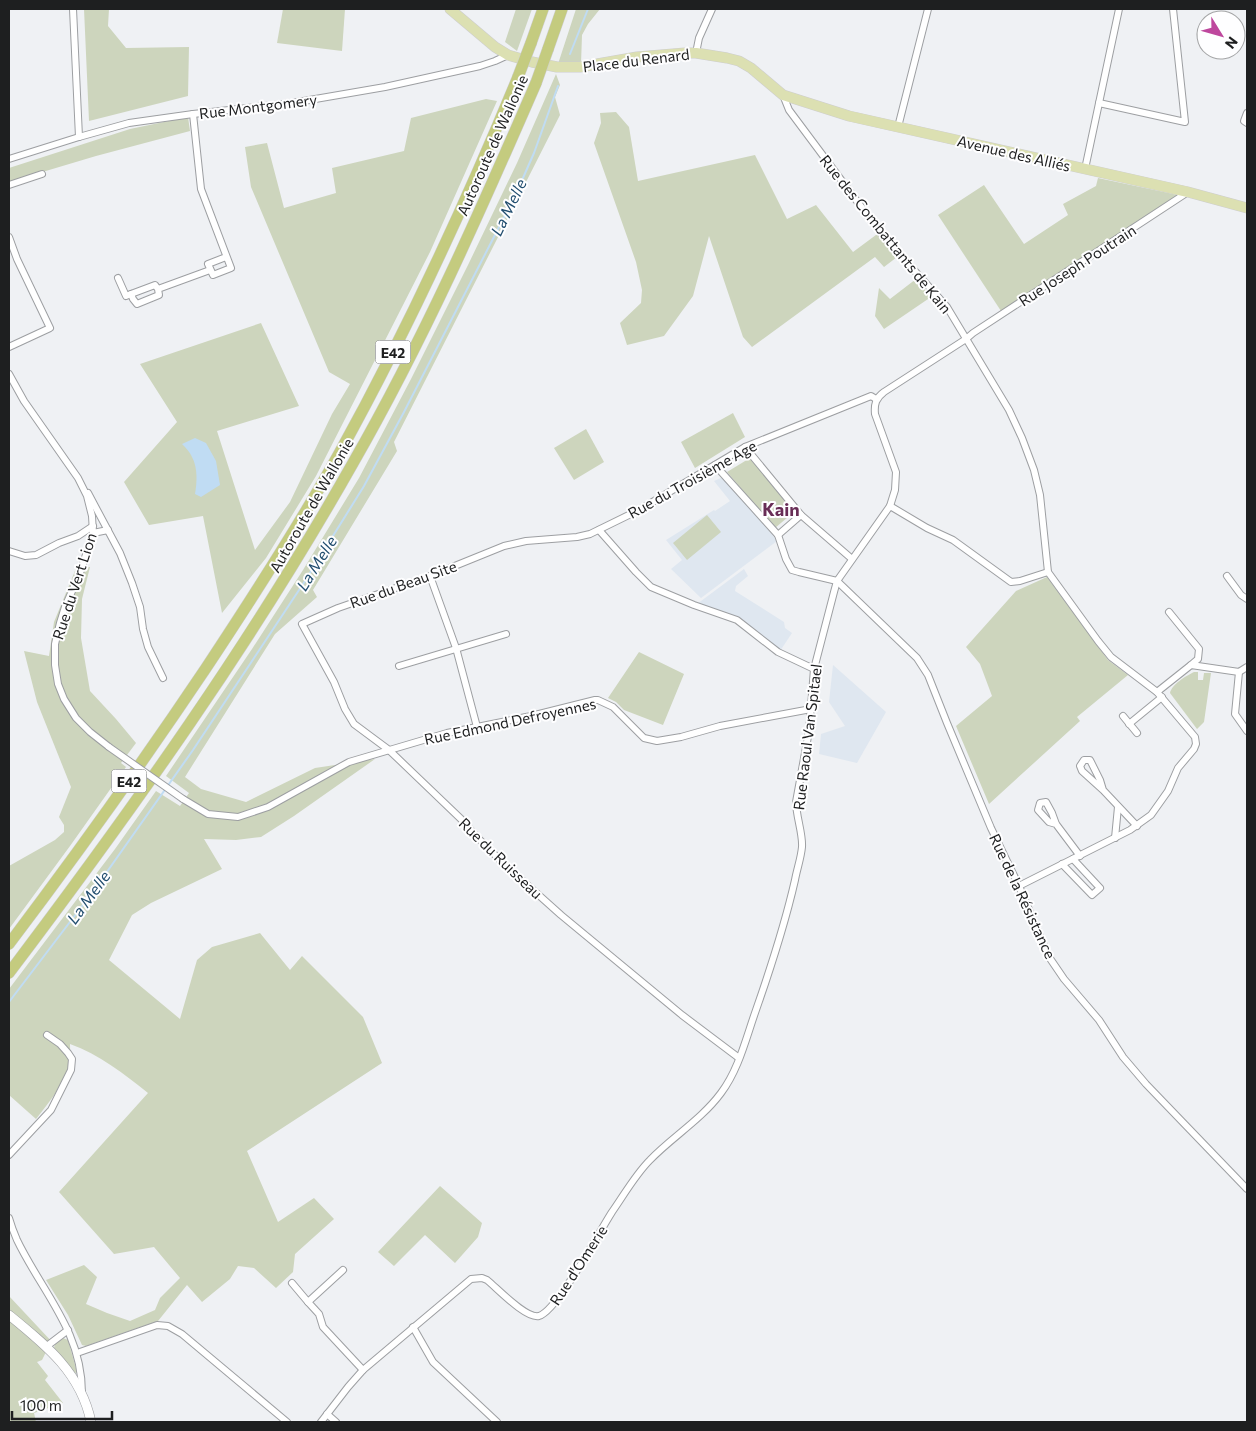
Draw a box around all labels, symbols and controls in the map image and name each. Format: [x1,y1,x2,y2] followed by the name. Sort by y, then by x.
[1196,10,1246,60] north arrow
[1222,34,1242,52] text: N
[582,45,690,75] street label: Place du Renard
[453,72,531,218] street label: Autoroute de Wallonie
[198,90,318,122] street label: Rue Montgomery
[956,131,1073,175] street label: Avenue des Alliés
[816,151,956,317] street label: Rue des Combattants de Kain
[486,175,530,239] water label: La Melle
[1015,220,1139,310] street label: Rue Joseph Poutrain
[376,341,410,364] road number: E42
[265,435,357,575] street label: Autoroute de Wallonie
[625,436,760,522] street label: Rue du Troisième Age
[762,498,800,520] district label: Kain
[48,530,100,642] street label: Rue du Vert Lion
[292,532,340,594] water label: La Melle
[347,556,459,612] street label: Rue du Beau Site
[789,663,825,811] street label: Rue Raoul Van Spitael
[422,694,598,748] street label: Rue Edmond Defroyennes
[112,769,146,792] road number: E42
[456,814,546,902] street label: Rue du Ruisseau
[986,831,1060,961] street label: Rue de la Résistance
[62,866,114,927] water label: La Melle
[545,1222,611,1308] street label: Rue d'Omerie
[12,1388,112,1420] scale bar
[20,1396,62,1414] text: 100 m

